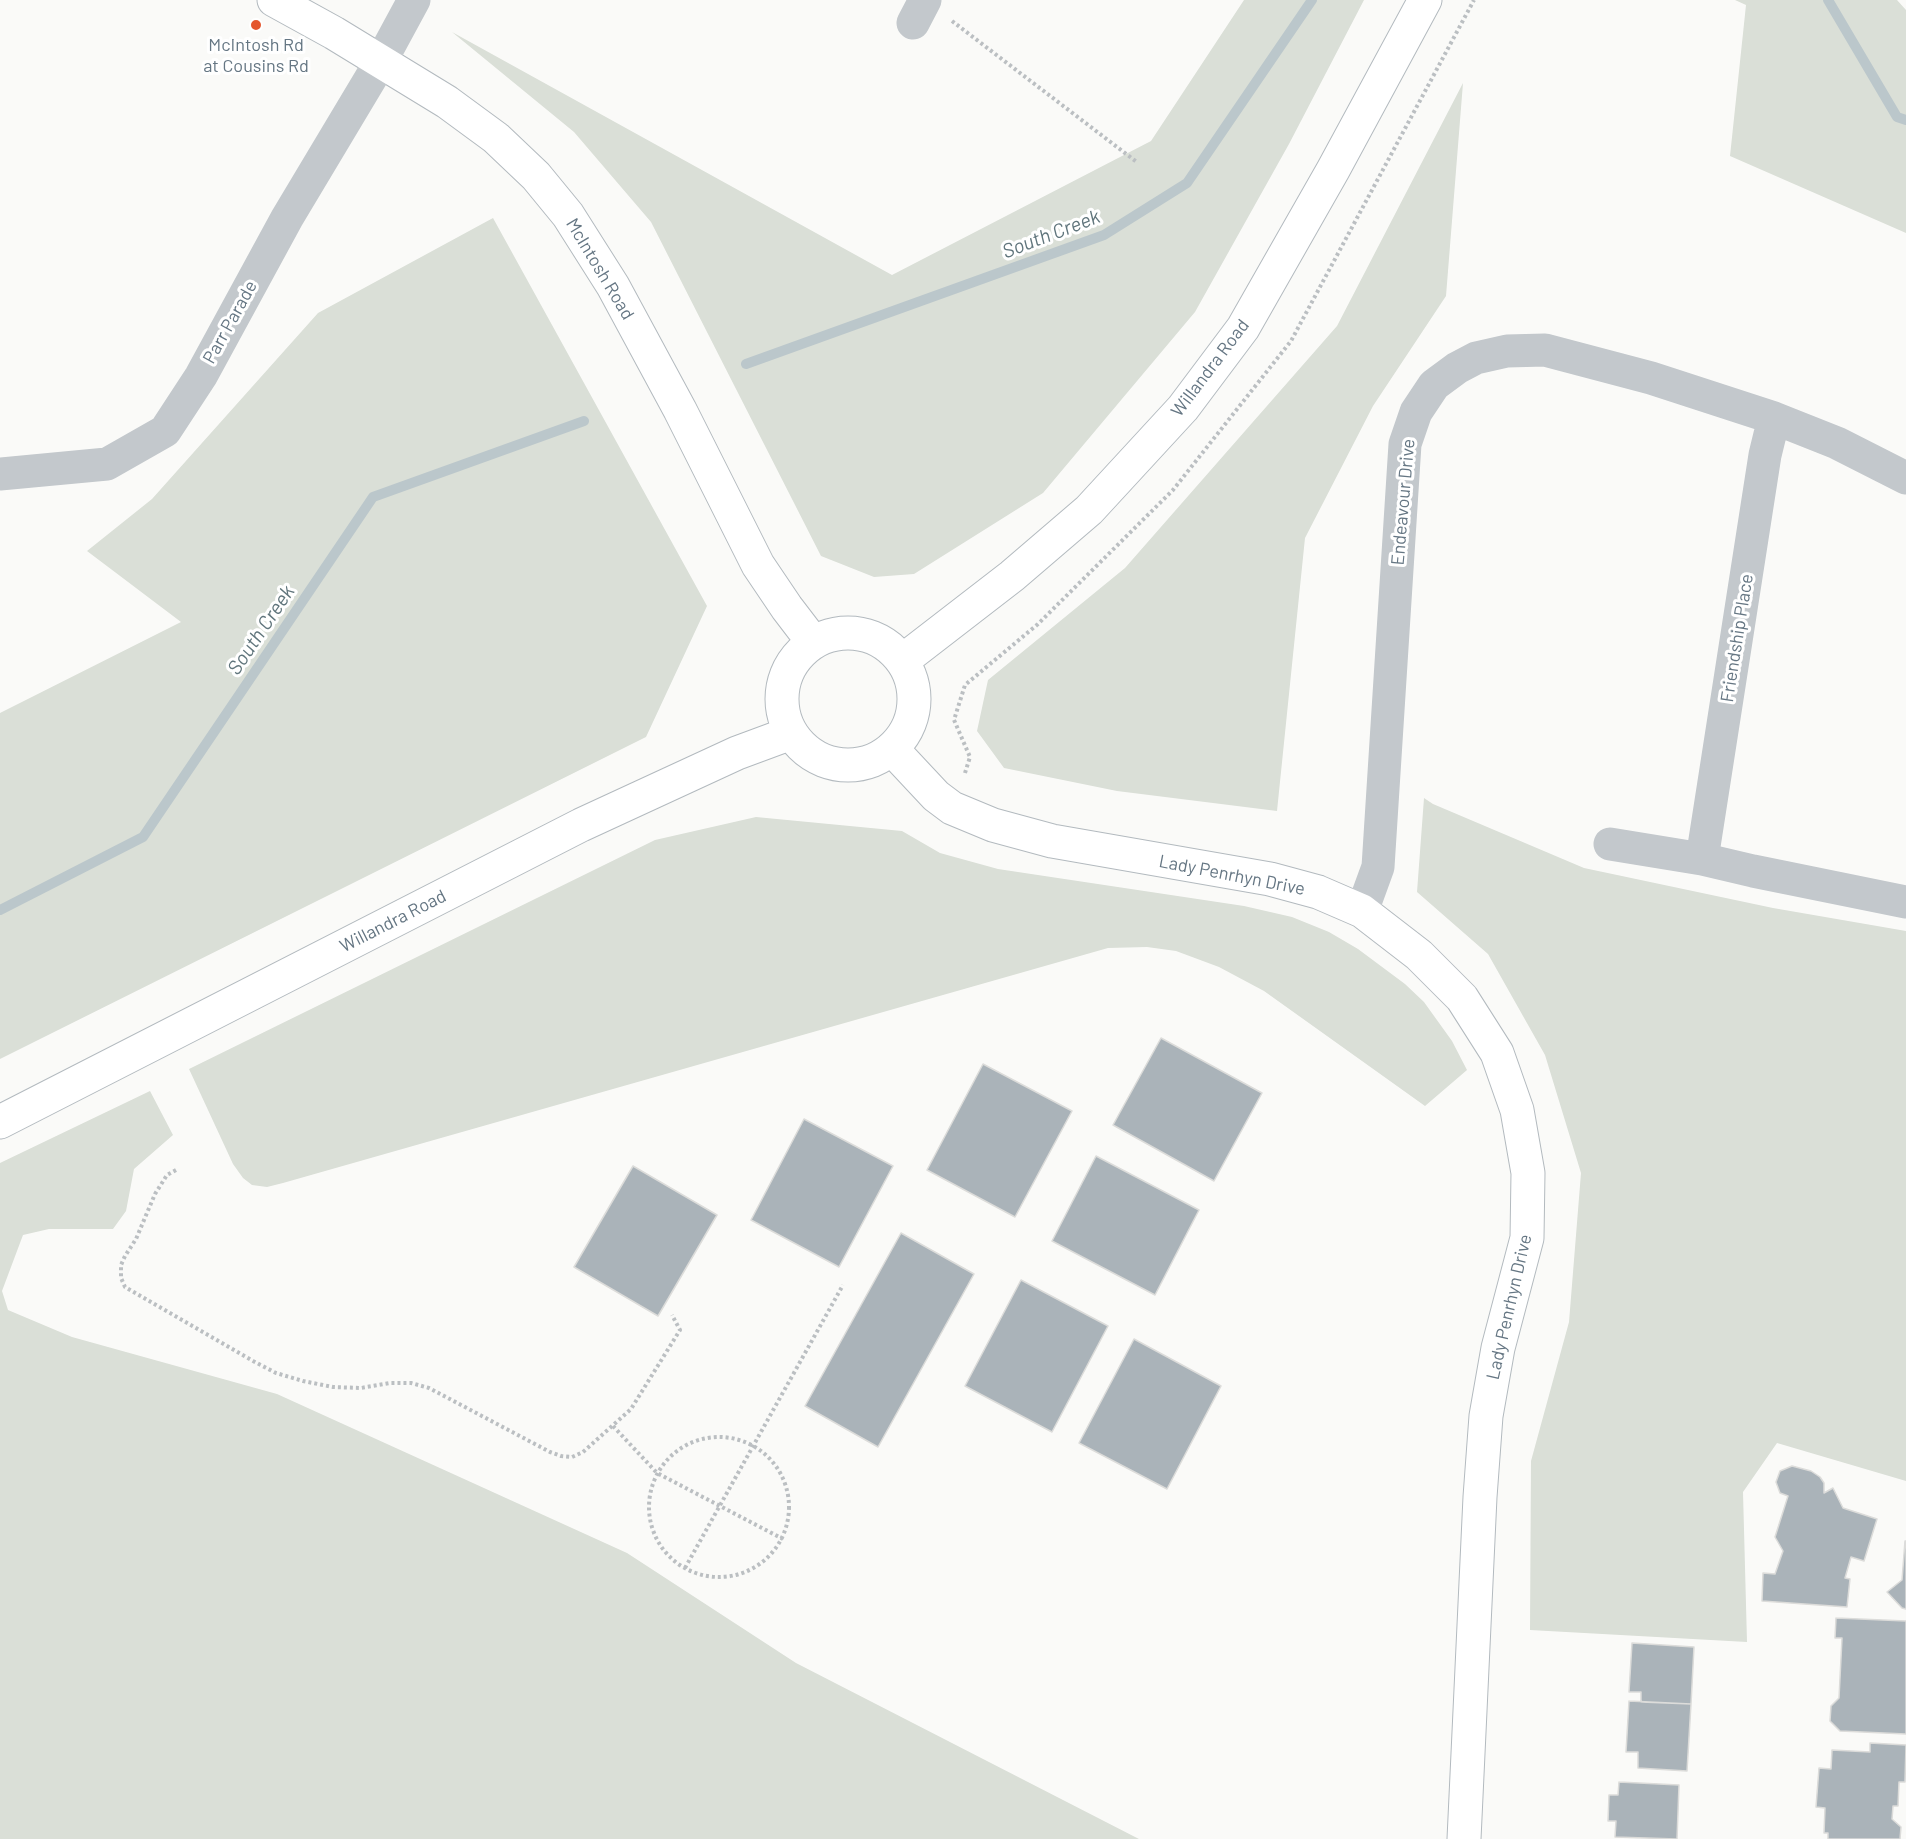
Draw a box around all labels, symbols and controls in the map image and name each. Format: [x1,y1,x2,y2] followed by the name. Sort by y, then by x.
[249,18,263,32] marker: McIntosh Rd at Cousins Rd
[203,34,309,76] place label: McIntosh Rd at Cousins Rd
[999,204,1103,264] water label: South Creek
[561,214,639,324] street label: McIntosh Road
[198,277,262,367] street label: Parr Parade
[1166,315,1254,421] street label: Willandra Road
[1387,438,1419,566] street label: Endeavour Drive
[1716,572,1758,704] street label: Friendship Place
[222,581,300,679] water label: South Creek
[1157,850,1307,900] street label: Lady Penrhyn Drive
[336,885,450,957] street label: Willandra Road
[1482,1232,1536,1382] street label: Lady Penrhyn Drive

